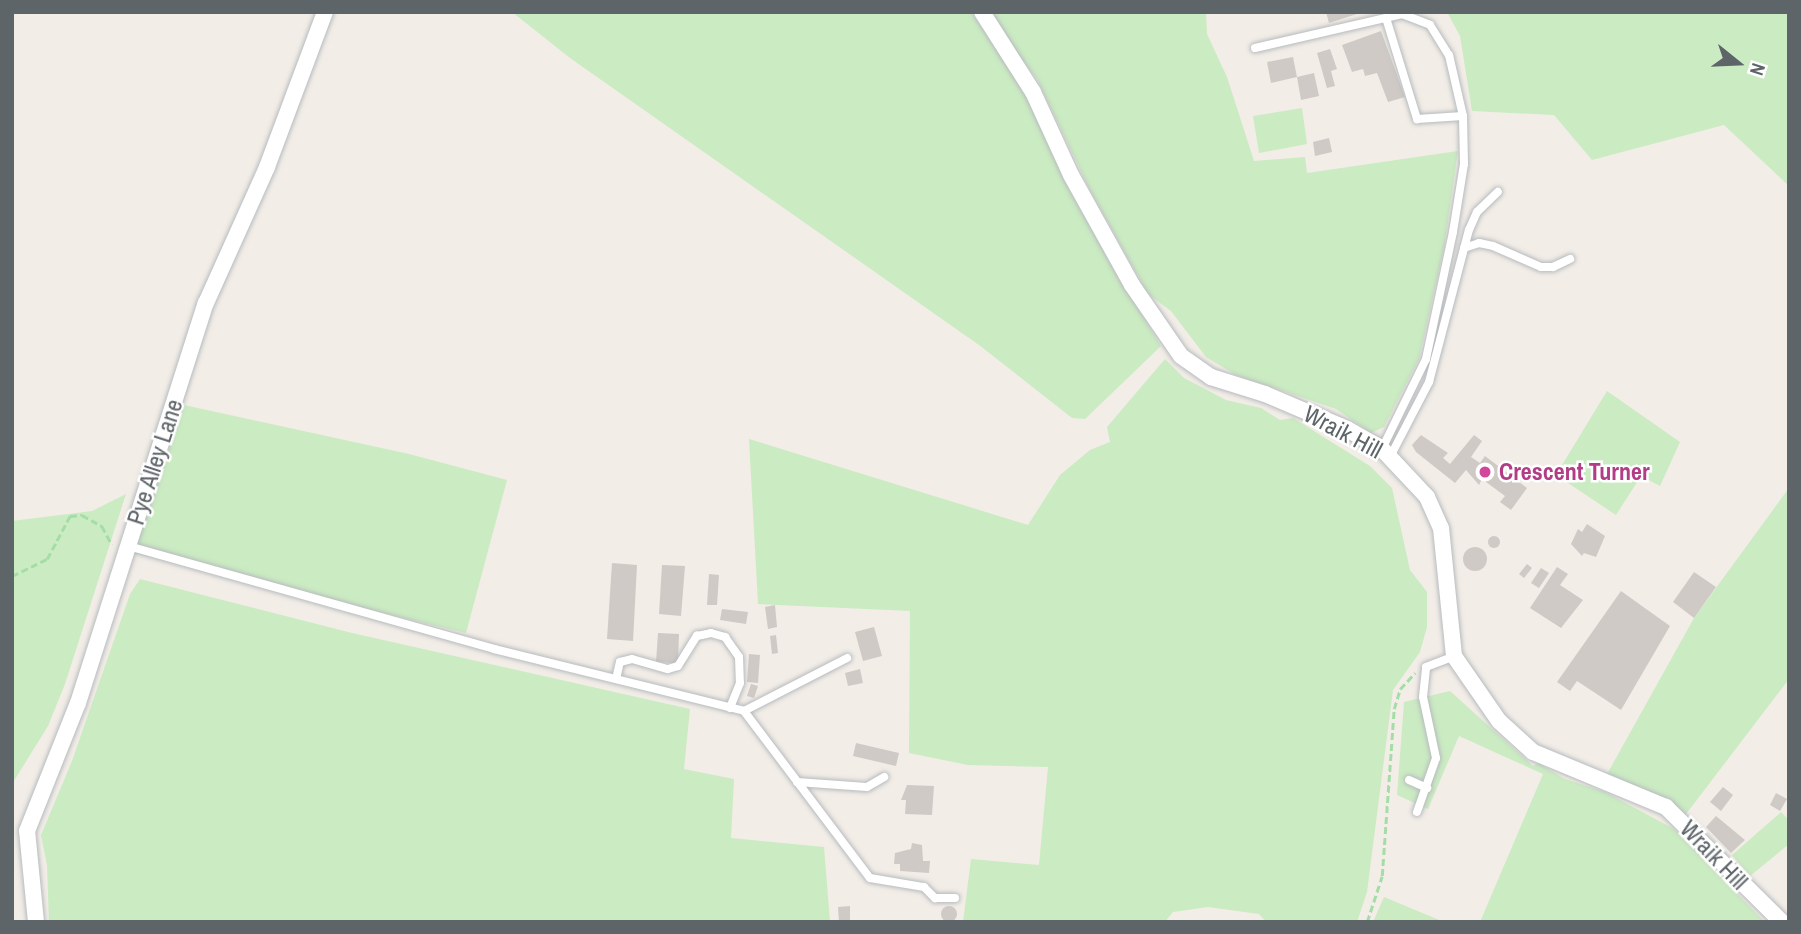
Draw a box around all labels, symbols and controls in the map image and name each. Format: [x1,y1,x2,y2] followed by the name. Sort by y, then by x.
[1703,28,1773,98] north arrow
[1744,60,1772,79] text: N
[121,395,189,529] street label: Pye Alley Lane
[1299,399,1387,465] street label: Wraik Hill
[1499,458,1650,486] place label: Crescent Turner
[1477,464,1493,480] marker: Crescent Turner
[1674,814,1754,896] street label: Wraik Hill

